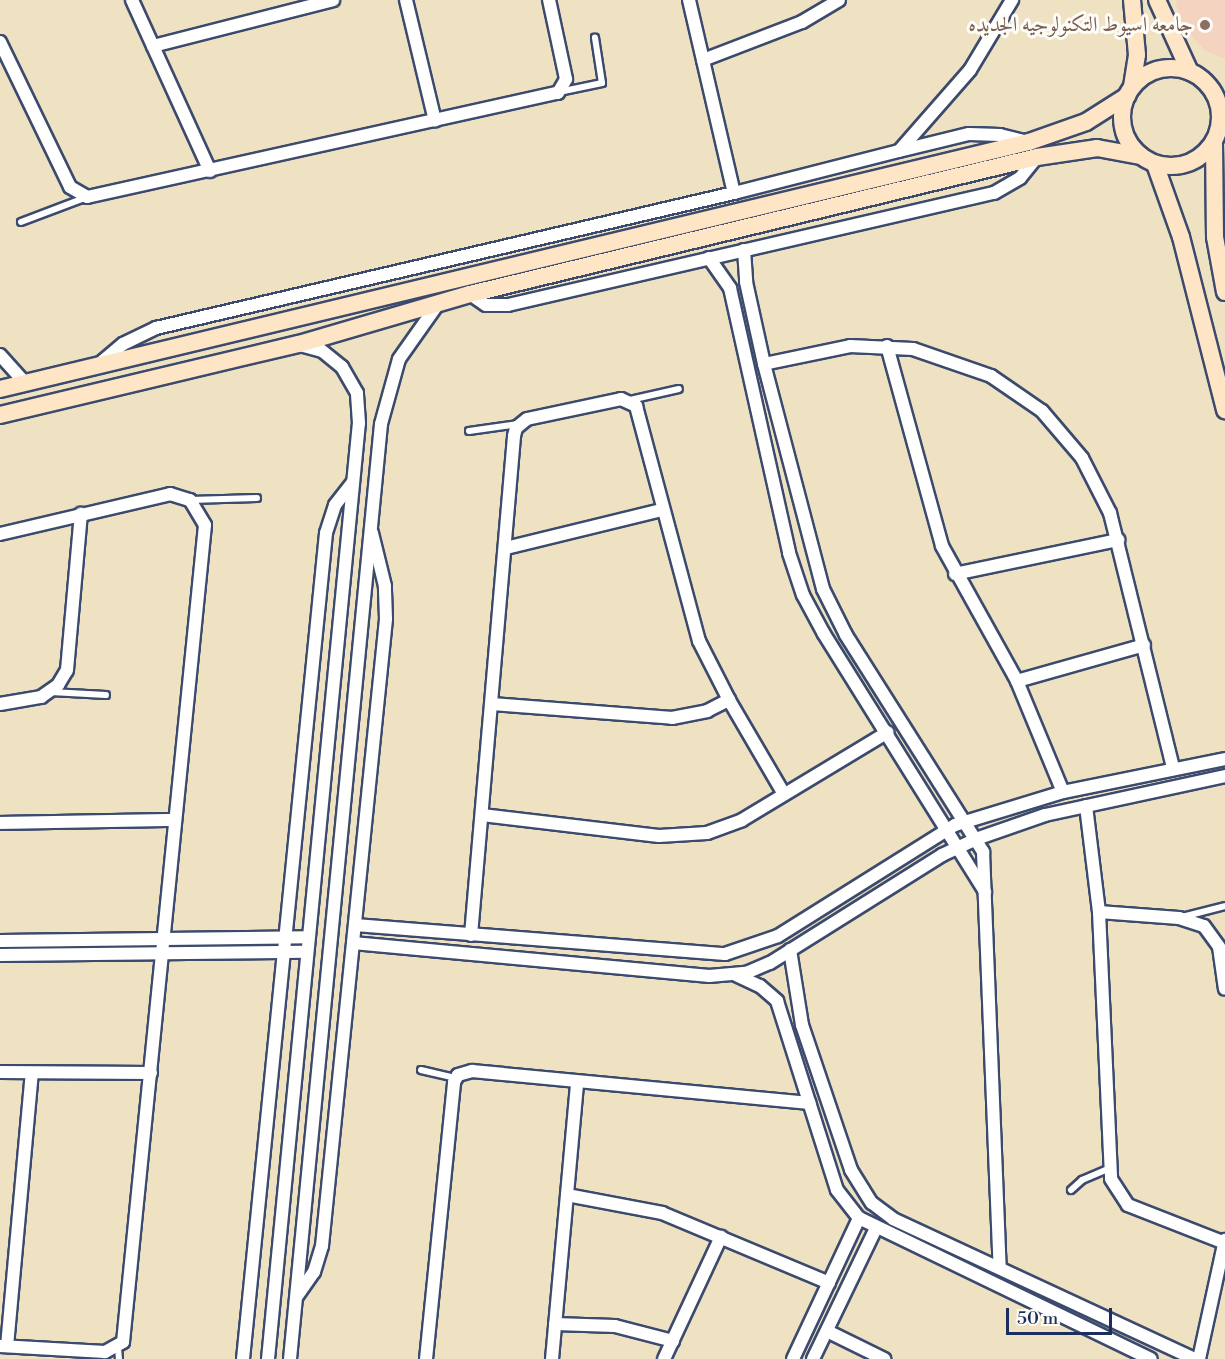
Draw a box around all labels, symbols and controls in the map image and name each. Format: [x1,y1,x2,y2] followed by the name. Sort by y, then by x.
[968,12,1193,38] place label: جامعه اسيوط التكنولوجيه الجديده
[1198,18,1212,32] marker: جامعه اسيوط التكنولوجيه الجديده
[1009,1296,1116,1334] scale bar
[1017,1307,1058,1330] text: 50 m

